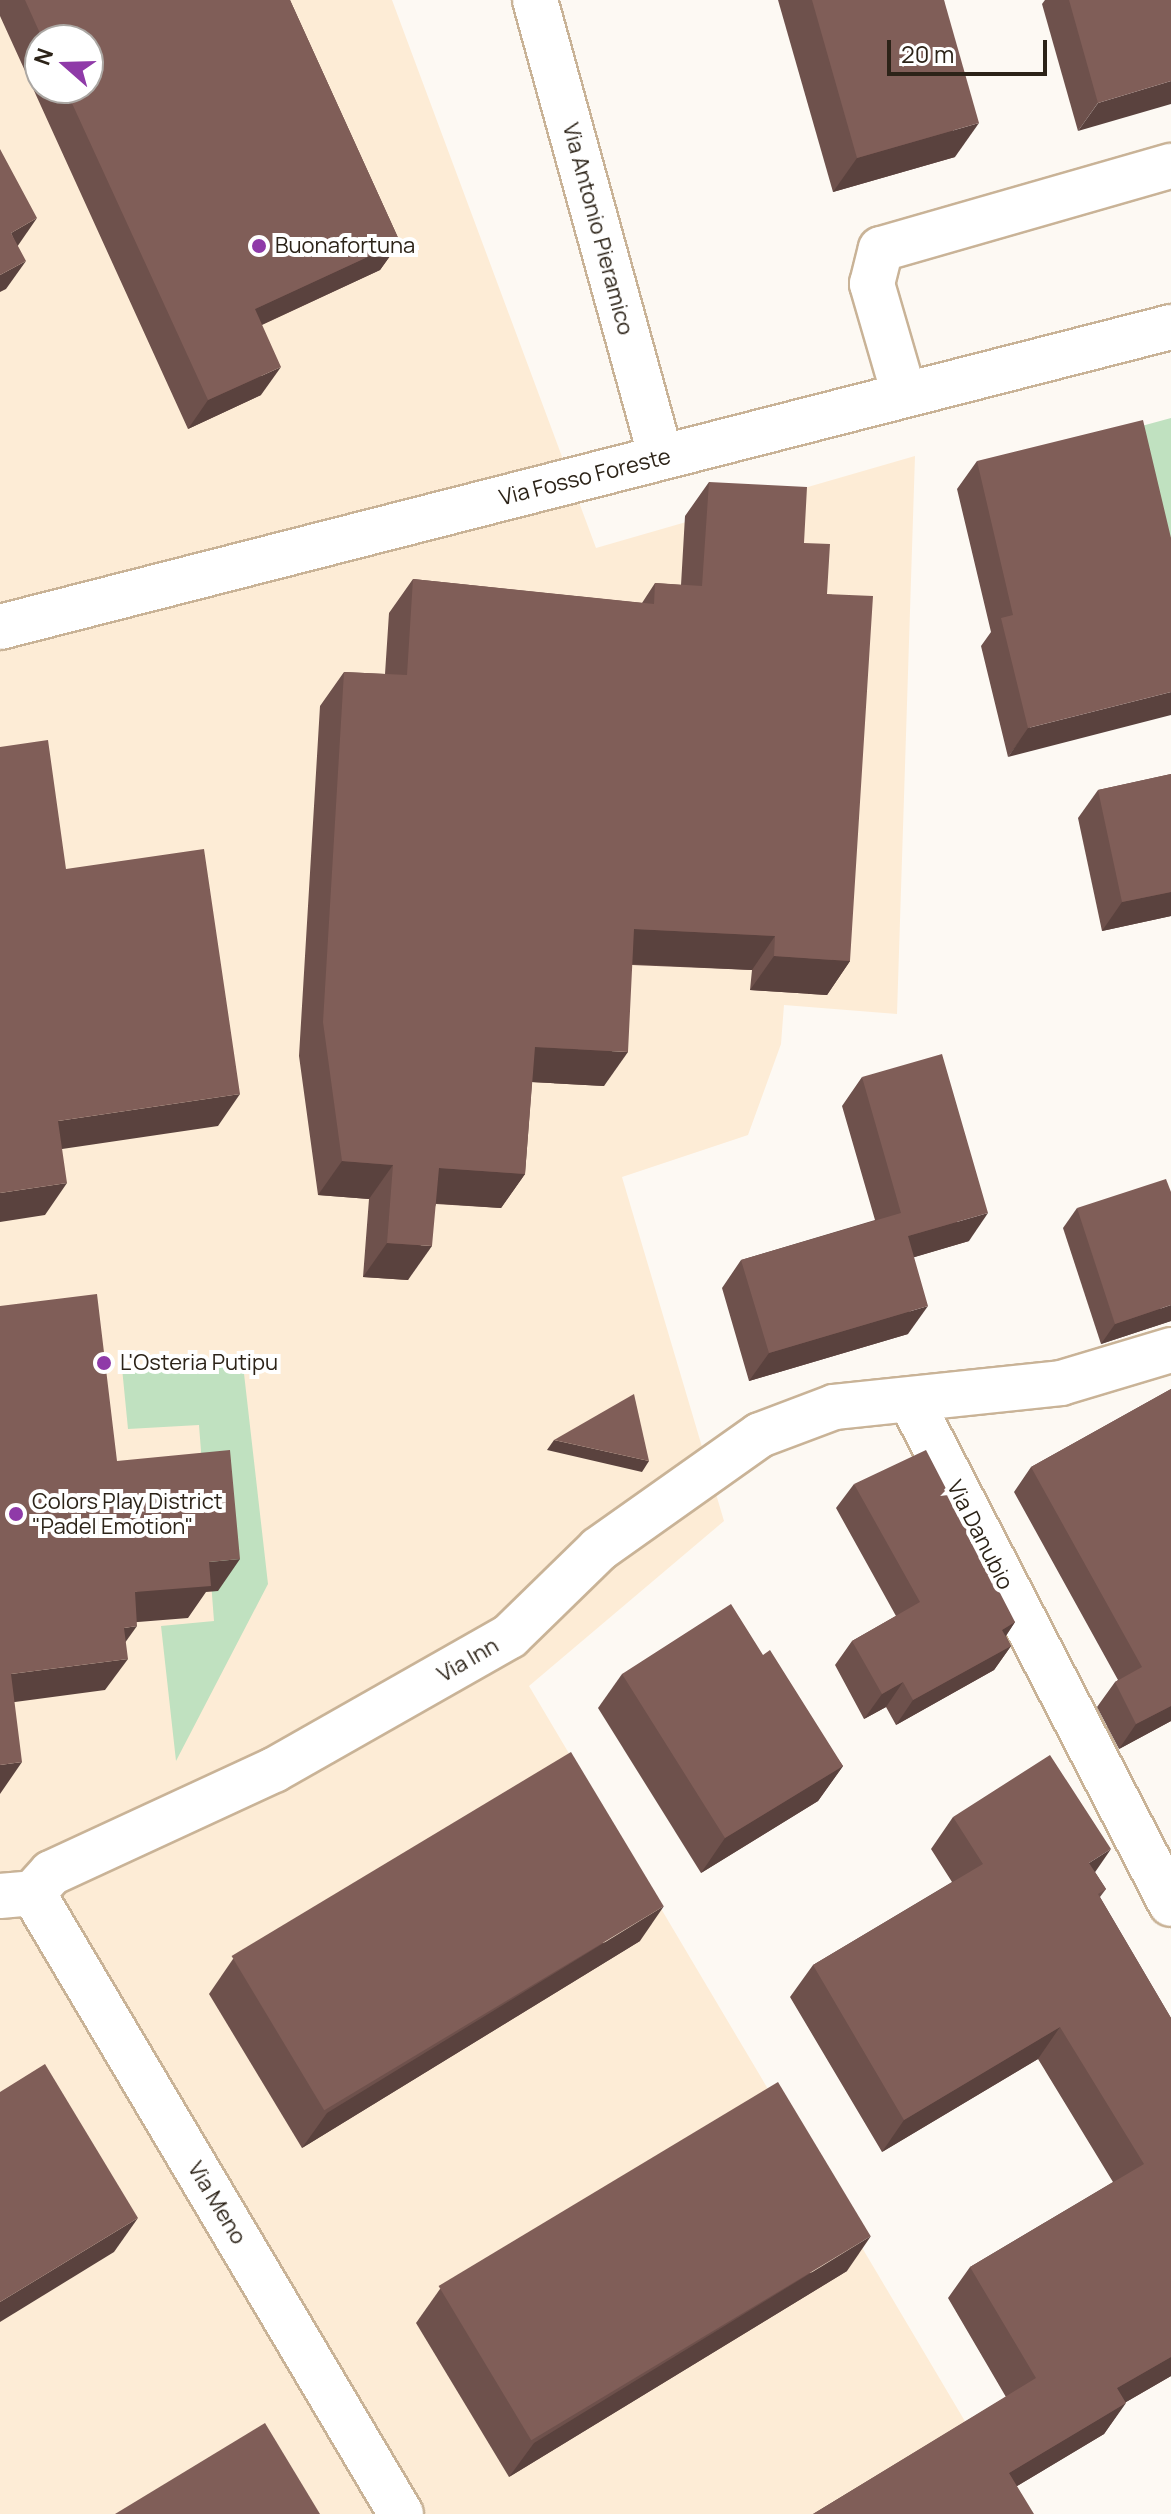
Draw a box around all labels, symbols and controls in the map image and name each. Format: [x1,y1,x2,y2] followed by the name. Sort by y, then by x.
[24,24,104,104] north arrow
[891,24,1051,74] scale bar
[901,37,954,70] text: 20 m
[27,44,60,69] text: N
[557,120,639,338] street label: Via Antonio Pieramico
[275,233,415,259] place label: Buonafortuna
[250,237,268,255] marker: Buonafortuna
[496,443,674,511] street label: Via Fosso Foreste
[120,1350,278,1376] place label: L'Osteria Putipu
[95,1354,113,1372] marker: L'Osteria Putipu
[941,1476,1019,1594] street label: Via Danubio
[32,1488,223,1540] place label: Colors Play District "Padel Emotion"
[7,1505,25,1523] marker: Colors Play District "Padel Emotion"
[433,1632,503,1688] street label: Via Inn
[182,2157,252,2249] street label: Via Meno

